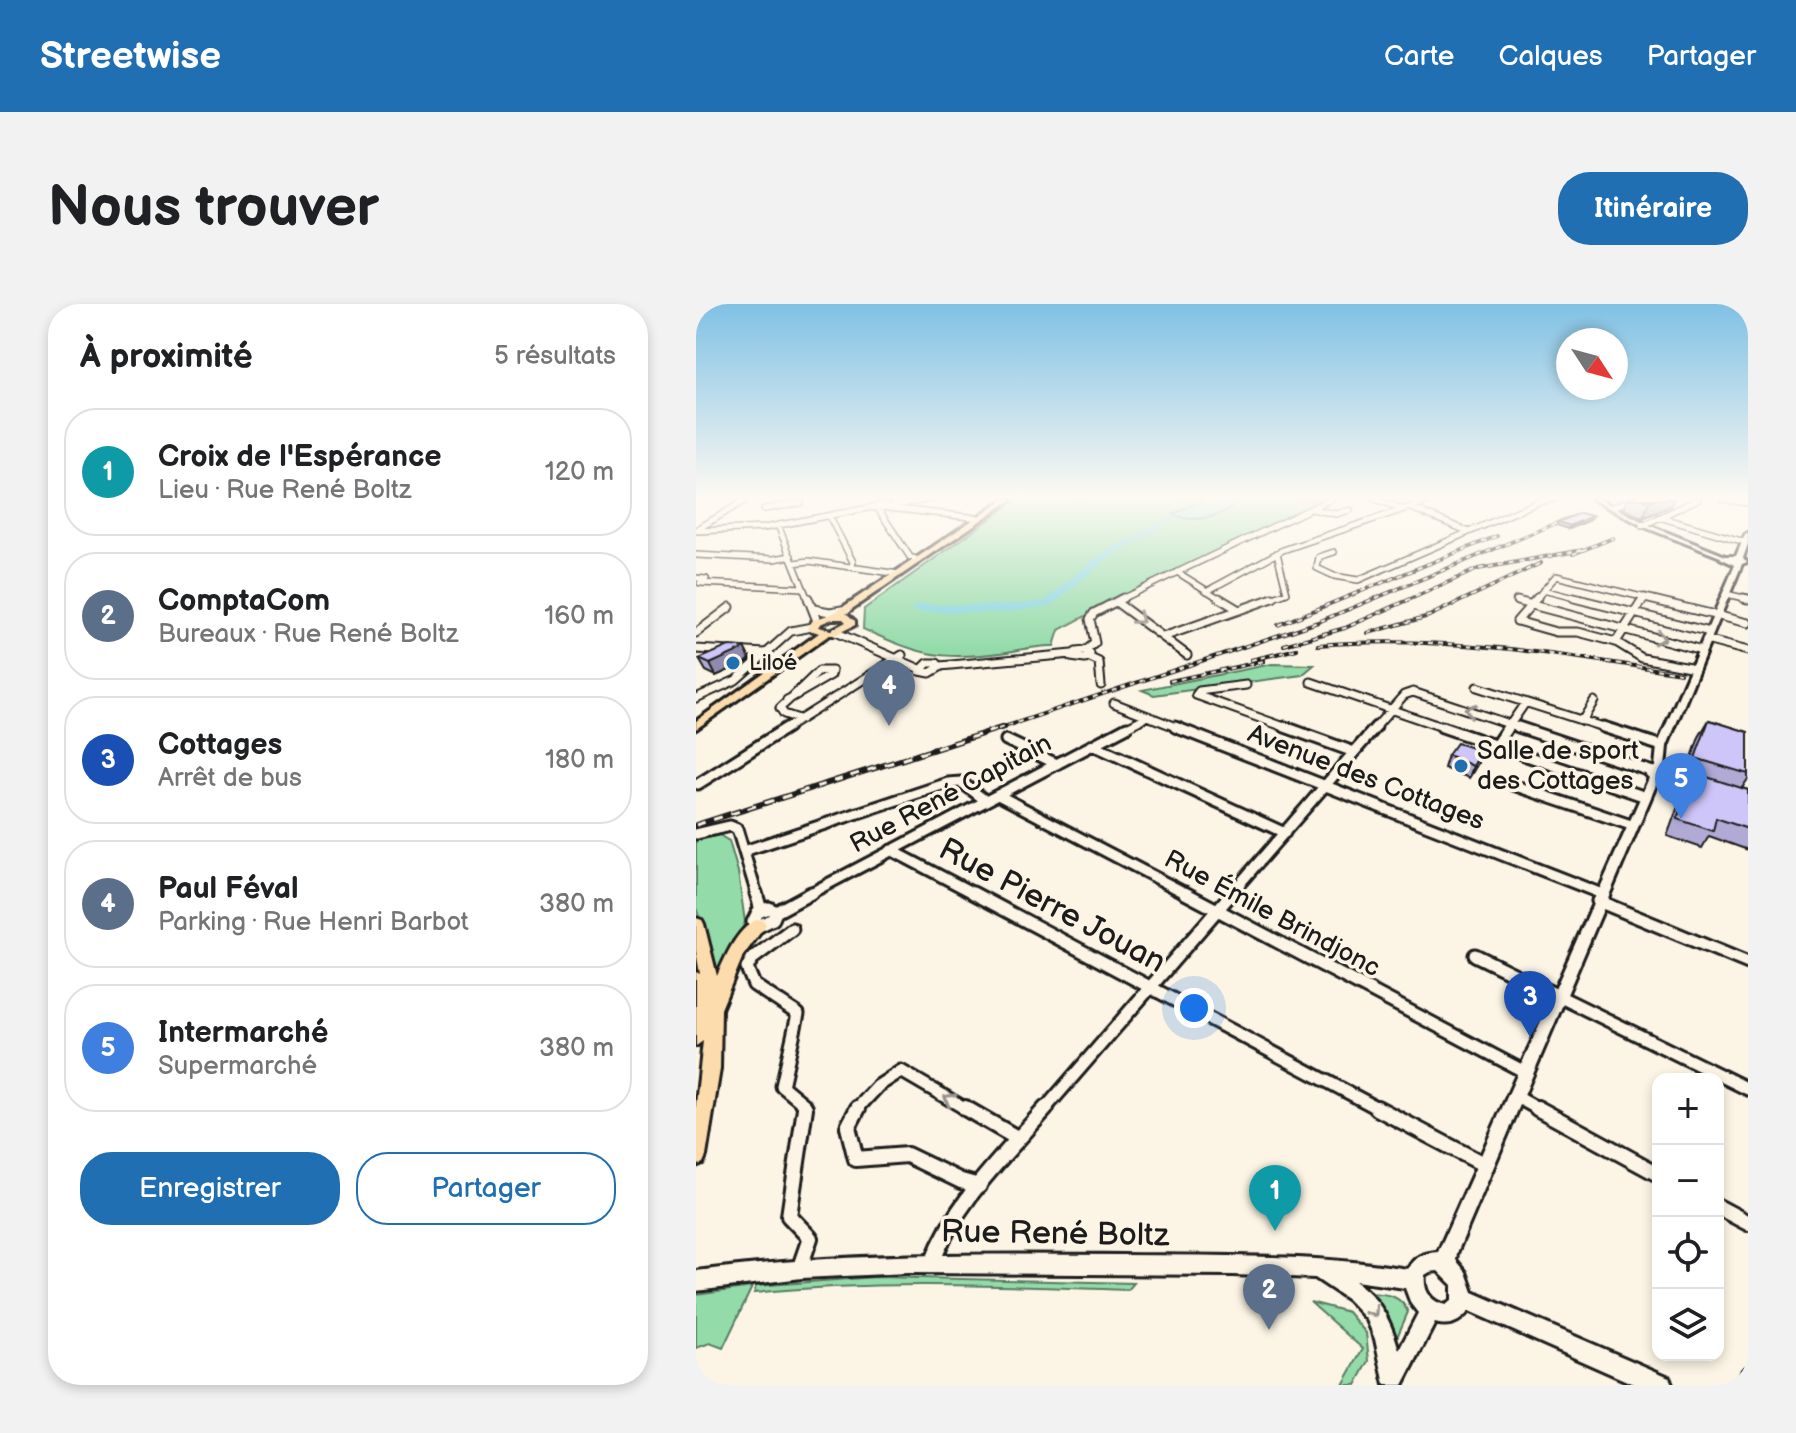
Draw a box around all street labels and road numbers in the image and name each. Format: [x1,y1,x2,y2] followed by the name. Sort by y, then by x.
[1243,719,1489,837] street label: Avenue des Cottages
[845,728,1057,860] street label: Rue René Capitain
[932,830,1172,982] street label: Rue Pierre Jouan
[1159,843,1386,984] street label: Rue Émile Brindjonc
[941,1213,1170,1256] street label: Rue René Boltz

